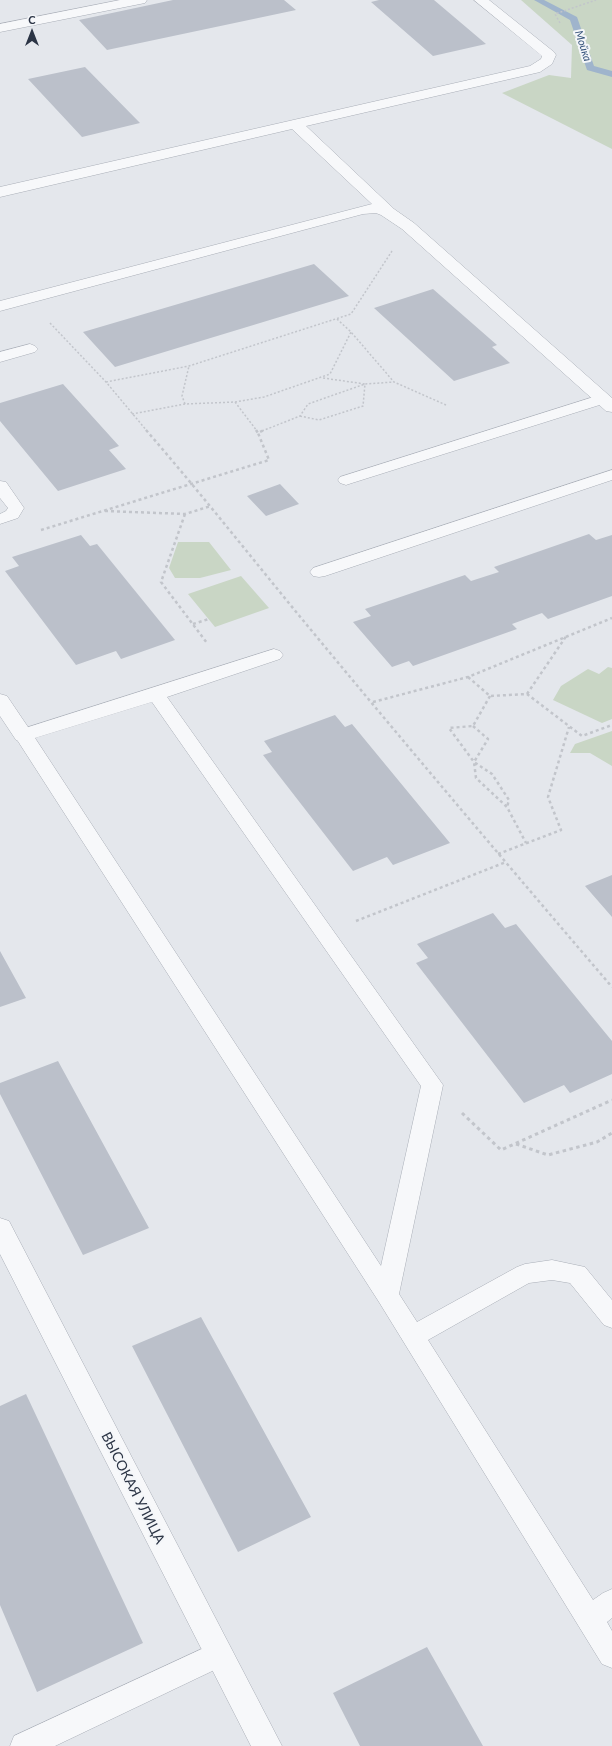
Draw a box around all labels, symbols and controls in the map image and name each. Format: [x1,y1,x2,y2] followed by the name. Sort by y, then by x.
[12,12,52,52] north arrow
[28,13,36,26] text: С
[572,29,594,63] water label: Мойка
[98,1429,168,1547] street label: ВЫСОКАЯ УЛИЦА

